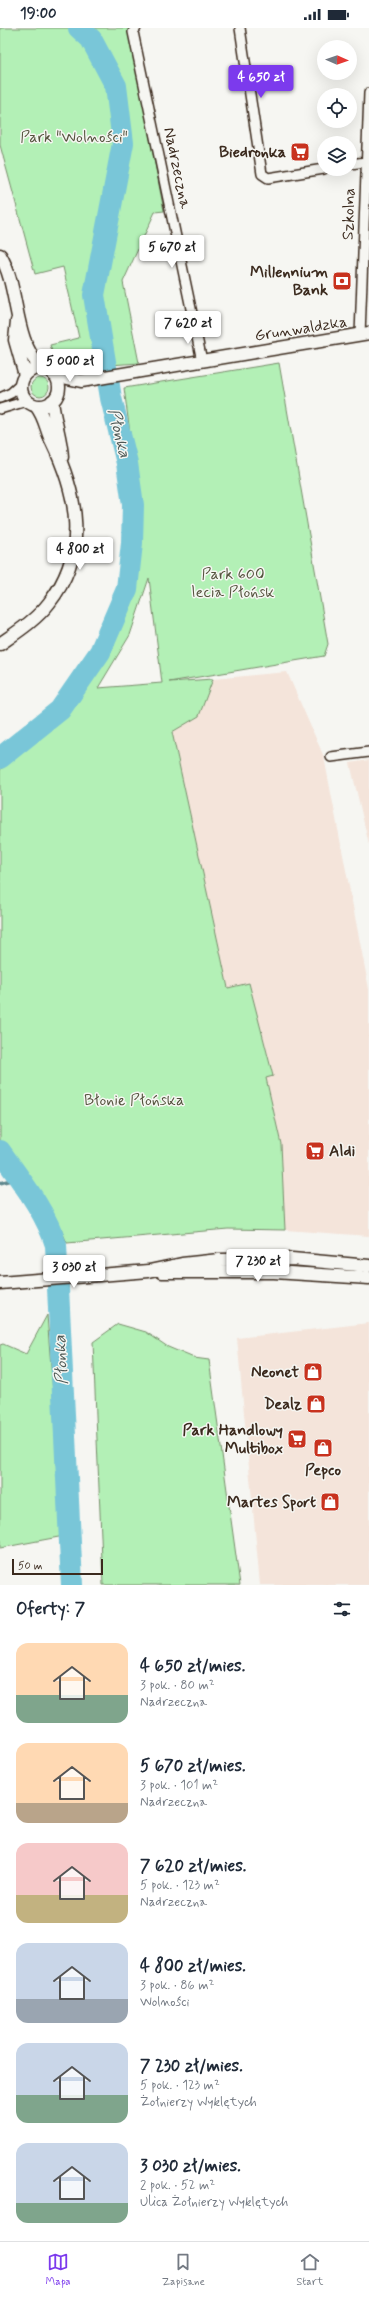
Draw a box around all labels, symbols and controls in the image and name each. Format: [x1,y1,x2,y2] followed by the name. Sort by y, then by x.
[20,4,57,24] text: 19:00
[317,40,357,80] north arrow
[317,40,357,176] map controls
[220,65,302,99] pin: 4 650 zł
[237,69,285,86] text: 4 650 zł
[317,88,357,128] button: locate
[158,125,196,211] street label: Nadrzeczna
[20,127,128,148] park label: Park "Wolności"
[317,136,357,176] button: layers
[289,141,311,163] supermarket icon: Biedronka
[219,142,286,163] place label: Biedronka
[338,187,360,240] street label: Szkolna
[131,235,213,269] pin: 5 670 zł
[148,239,196,256] text: 5 670 zł
[250,262,328,301] place label: Millennium Bank
[331,270,353,292] bank icon: Millennium Bank
[147,311,229,345] pin: 7 620 zł
[253,311,349,347] street label: Grunwaldzka
[164,315,212,332] text: 7 620 zł
[29,349,111,383] pin: 5 000 zł
[46,353,94,370] text: 5 000 zł
[102,406,136,460] water label: Płonka
[39,537,121,571] pin: 4 800 zł
[56,541,104,558] text: 4 800 zł
[192,564,274,603] park label: Park 600 lecia Płońsk
[84,1090,184,1111] park label: Błonie Płońska
[304,1140,326,1162] supermarket icon: Aldi
[329,1141,355,1162] place label: Aldi
[217,1249,299,1283] pin: 7 230 zł
[235,1253,281,1270] text: 7 230 zł
[33,1255,115,1289] pin: 3 030 zł
[52,1259,96,1276] text: 3 030 zł
[49,1334,73,1385] water label: Płonka
[302,1361,324,1383] shop icon: Neonet
[251,1362,299,1383] place label: Neonet
[305,1393,327,1415] shop icon: Dealz
[264,1394,302,1415] place label: Dealz
[183,1420,283,1459] place label: Park Handlowy Multibox
[286,1428,308,1450] supermarket icon: Park Handlowy Multibox
[312,1437,334,1459] shop icon: Pepco
[305,1460,341,1481] place label: Pepco
[319,1491,341,1513] shop icon: Martes Sport
[227,1492,316,1513] place label: Martes Sport
[12,1557,103,1576] scale bar
[18,1559,43,1573] text: 50 m
[16,1598,85,1620] text: Oferty: 7
[331,1598,353,1620] icon: filters
[140,1655,245,1677] text: 4 650 zł/mies.
[48,1659,96,1707] icon: home
[140,1677,215,1694] text: 3 pok. · 80 m²
[140,1694,207,1711] text: Nadrzeczna
[140,1755,246,1777] text: 5 670 zł/mies.
[48,1759,96,1807] icon: home
[140,1777,218,1794] text: 3 pok. · 101 m²
[140,1794,207,1811] text: Nadrzeczna
[140,1855,246,1877] text: 7 620 zł/mies.
[48,1859,96,1907] icon: home
[140,1877,220,1894] text: 5 pok. · 123 m²
[140,1894,207,1911] text: Nadrzeczna
[140,1955,246,1977] text: 4 800 zł/mies.
[48,1959,96,2007] icon: home
[140,1977,214,1994] text: 3 pok. · 86 m²
[140,1994,190,2011] text: Wolności
[140,2055,243,2077] text: 7 230 zł/mies.
[48,2059,96,2107] icon: home
[140,2077,220,2094] text: 5 pok. · 123 m²
[140,2094,257,2111] text: Żołnierzy Wyklętych
[140,2155,241,2177] text: 3 030 zł/mies.
[48,2159,96,2207] icon: home
[140,2177,215,2194] text: 2 pok. · 52 m²
[140,2194,288,2211] text: Ulica Żołnierzy Wyklętych
[46,2251,71,2289] tab: Mapa
[162,2251,205,2289] tab: Zapisane
[296,2251,323,2289] tab: Start

